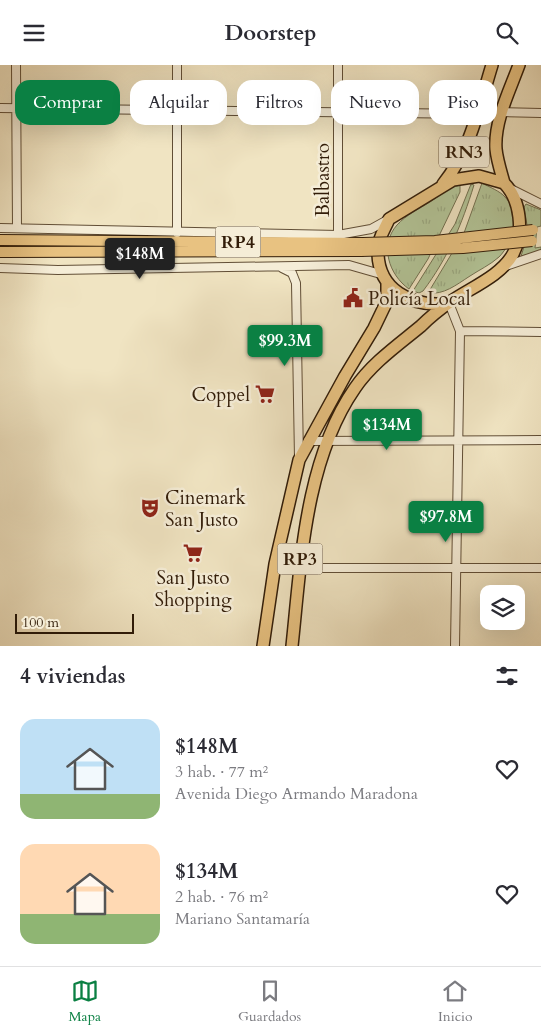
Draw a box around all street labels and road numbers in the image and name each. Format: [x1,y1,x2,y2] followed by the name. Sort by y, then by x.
[439,137,489,167] road number: RN3
[310,143,336,217] street label: Balbastro
[216,227,260,257] road number: RP4
[278,543,322,574] road number: RP3

